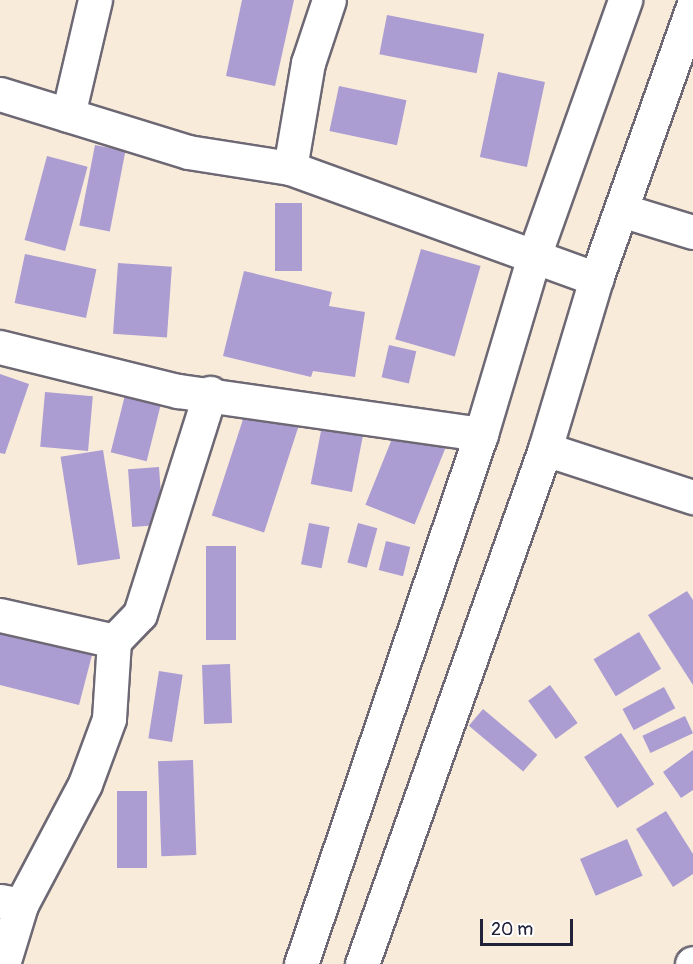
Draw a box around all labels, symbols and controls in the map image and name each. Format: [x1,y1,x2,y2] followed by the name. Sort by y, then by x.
[483,907,576,945] scale bar
[491,918,533,941] text: 20 m

